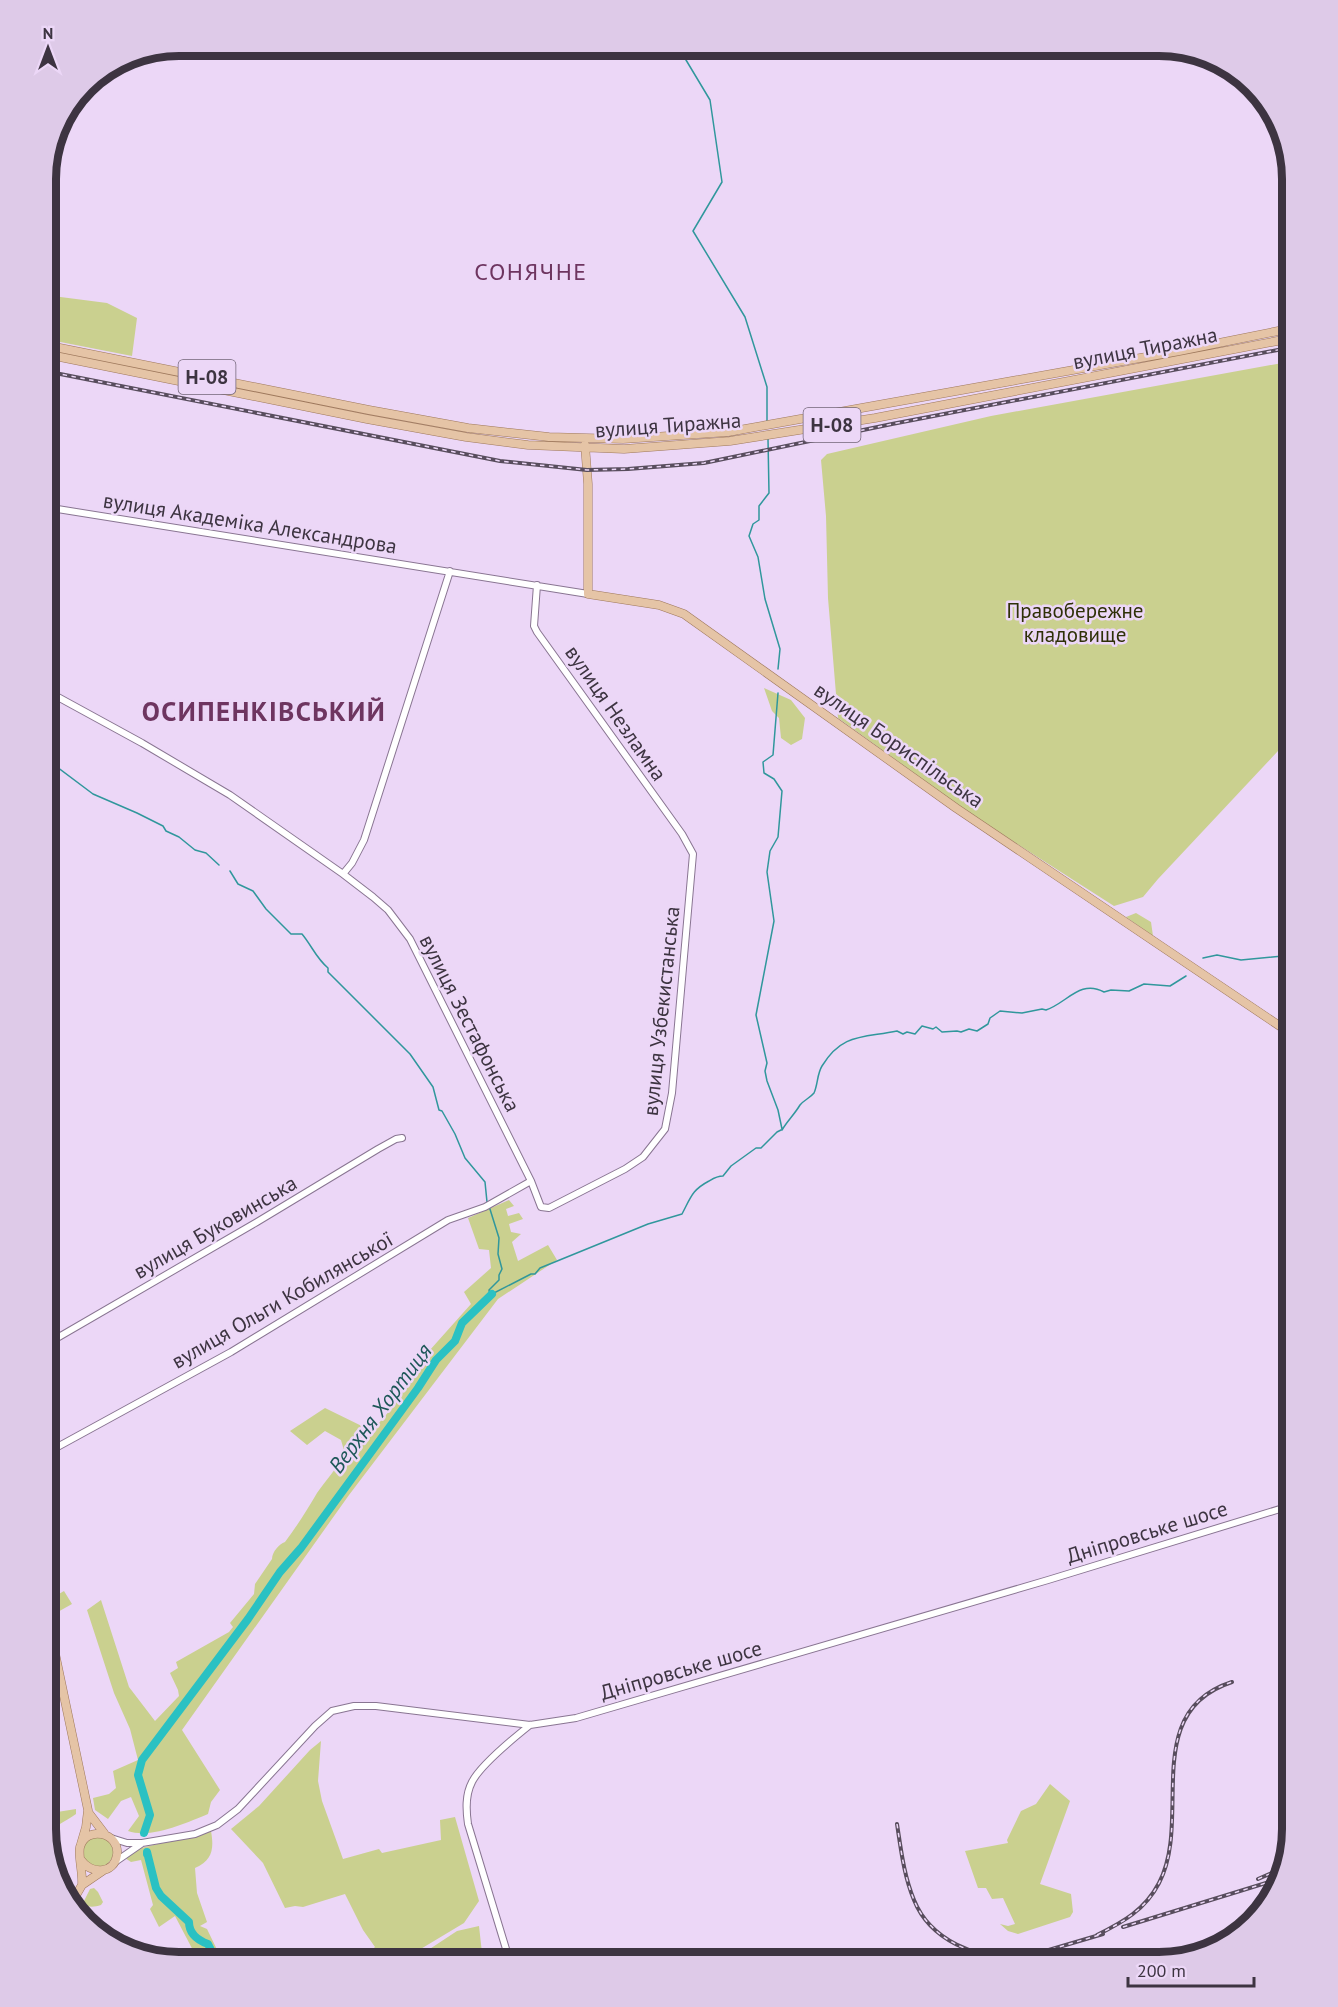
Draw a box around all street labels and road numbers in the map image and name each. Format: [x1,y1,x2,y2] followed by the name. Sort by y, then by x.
[1070,321,1220,375] street label: вулиця Тиражна
[178,360,236,394] road number: Н-08
[594,406,742,444] street label: вулиця Тиражна
[804,408,860,442] road number: Н-08
[101,486,399,560] street label: вулиця Академіка Александрова
[559,640,673,786] street label: вулиця Незламна
[809,676,989,814] street label: вулиця Бориспільська
[637,905,685,1117] street label: вулиця Узбекистанська
[414,930,526,1116] street label: вулиця Зестафонська
[128,1169,302,1285] street label: вулиця Буковинська
[166,1225,398,1375] street label: вулиця Ольги Кобилянської
[1063,1495,1231,1569] street label: Дніпровське шосе
[597,1634,765,1706] street label: Дніпровське шосе

